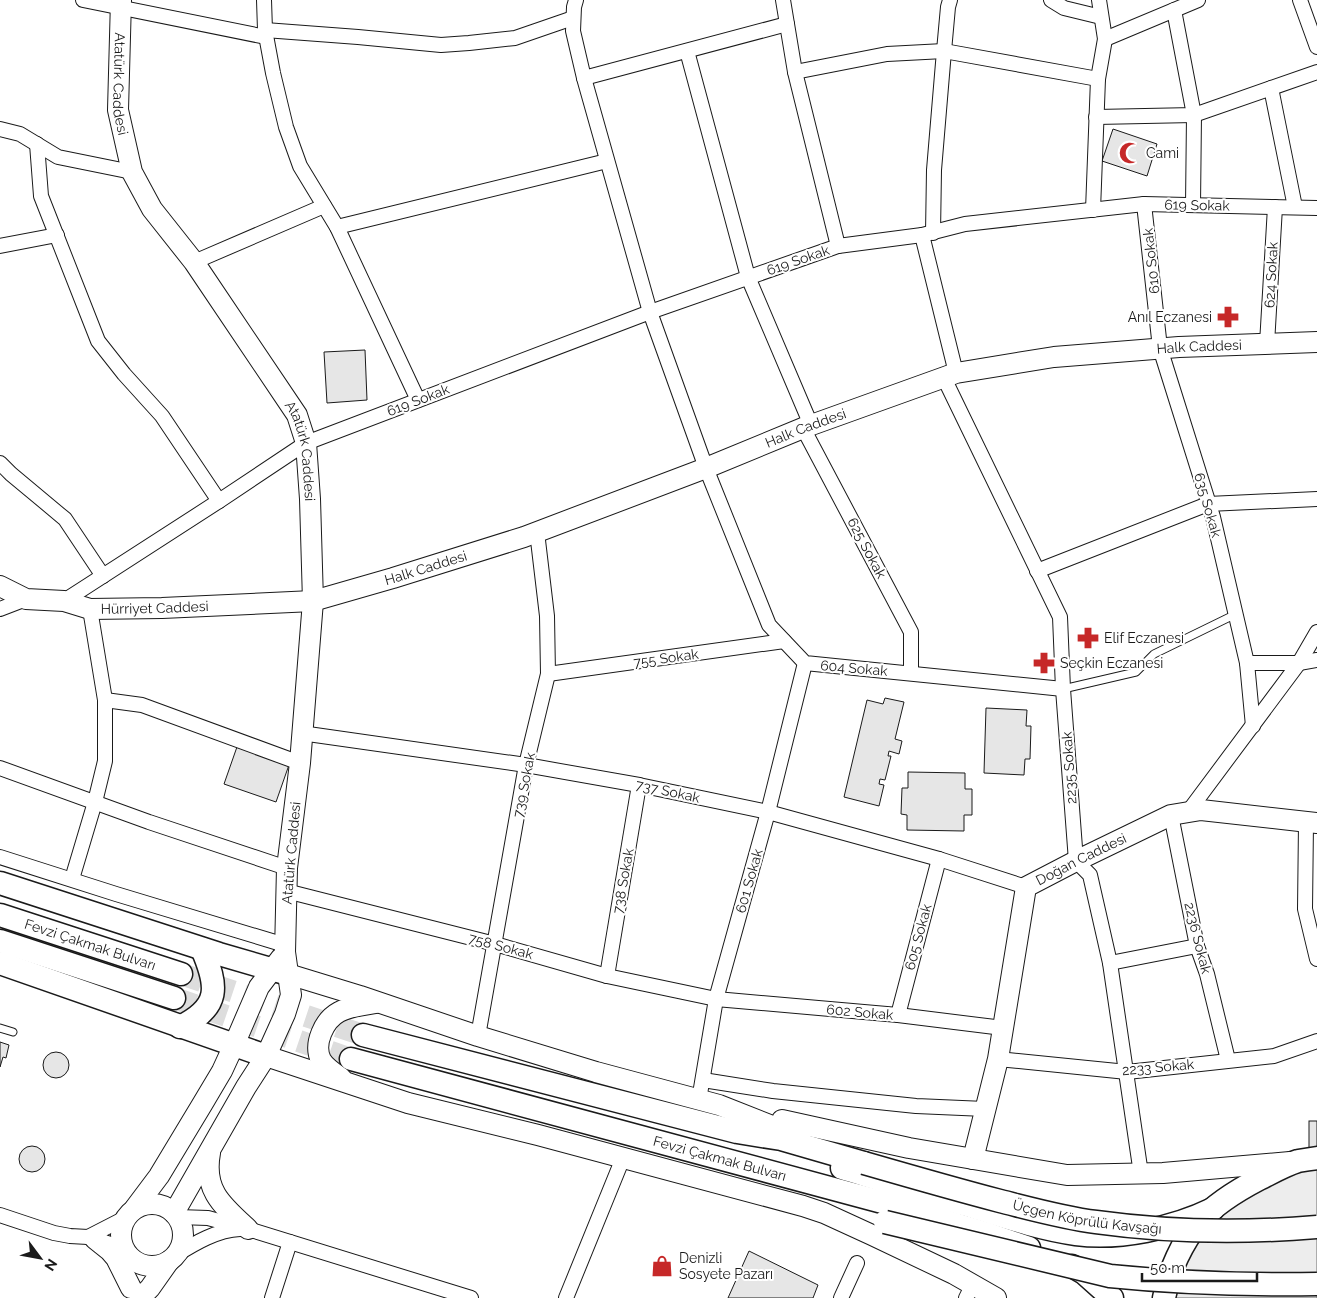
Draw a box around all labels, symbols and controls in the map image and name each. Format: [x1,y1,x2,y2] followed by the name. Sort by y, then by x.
[110,32,131,137] street label: Atatürk Caddesi
[1117,140,1143,166] mosque icon: Cami
[1146,145,1179,161] place label: Cami
[1164,196,1230,214] street label: 619 Sokak
[1140,227,1162,295] street label: 610 Sokak
[1261,241,1281,308] street label: 624 Sokak
[764,242,832,278] street label: 619 Sokak
[1215,304,1241,330] pharmacy icon: Anıl Eczanesi
[1128,309,1212,325] place label: Anıl Eczanesi
[1156,337,1242,357] street label: Halk Caddesi
[385,381,452,419] street label: 619 Sokak
[282,398,318,502] street label: Atatürk Caddesi
[763,405,848,451] street label: Halk Caddesi
[1191,471,1225,540] street label: 635 Sokak
[844,515,890,581] street label: 625 Sokak
[383,547,469,588] street label: Halk Caddesi
[101,598,209,617] street label: Hürriyet Caddesi
[1075,625,1101,651] pharmacy icon: Elif Eczanesi
[1104,630,1184,646] place label: Elif Eczanesi
[633,645,700,670] street label: 755 Sokak
[1031,650,1057,676] pharmacy icon: Seçkin Eczanesi
[1060,655,1163,671] place label: Seçkin Eczanesi
[820,657,889,679] street label: 604 Sokak
[1058,731,1080,805] street label: 2235 Sokak
[510,751,538,819] street label: 739 Sokak
[634,776,702,806] street label: 737 Sokak
[279,801,303,905] street label: Atatürk Caddesi
[1033,830,1129,889] street label: Doğan Caddesi
[609,846,637,915] street label: 738 Sokak
[732,847,766,915] street label: 601 Sokak
[1181,900,1215,976] street label: 2236 Sokak
[902,902,935,972] street label: 605 Sokak
[23,916,158,973] street label: Fevzi Çakmak Bulvarı
[467,930,536,962] street label: 758 Sokak
[826,1001,895,1023] street label: 602 Sokak
[1121,1056,1195,1078] street label: 2233 Sokak
[652,1133,788,1184] street label: Fevzi Çakmak Bulvarı
[1011,1195,1162,1237] street label: Üçgen Köprülü Kavşağı
[15,1233,65,1283] north arrow
[679,1250,773,1282] place label: Denizli Sosyete Pazarı
[1142,1250,1257,1282] scale bar
[649,1253,675,1279] shop icon: Denizli Sosyete Pazarı
[41,1256,61,1274] text: N
[1150,1259,1185,1277] text: 50 m

